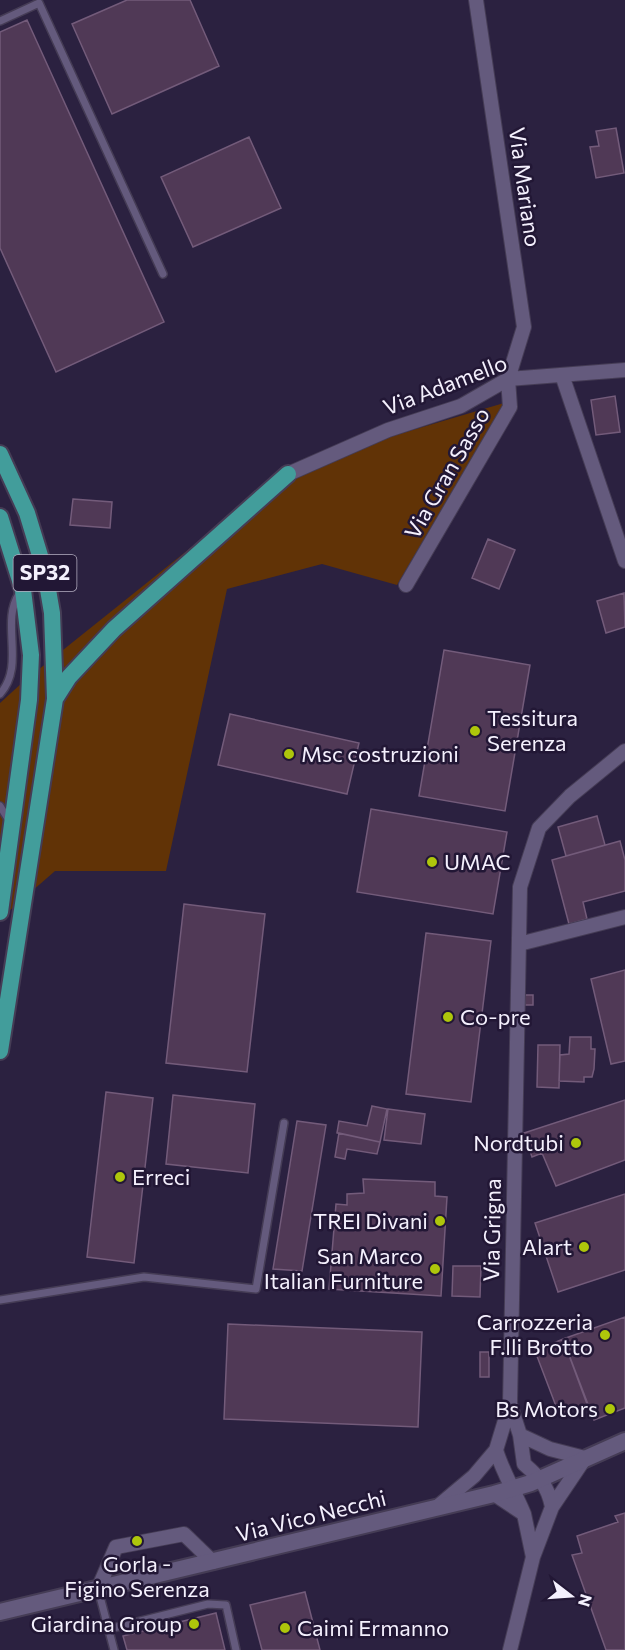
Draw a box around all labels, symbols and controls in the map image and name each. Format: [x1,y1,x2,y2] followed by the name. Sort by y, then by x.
[504,125,547,248] street label: Via Mariano
[379,349,511,421] street label: Via Adamello
[398,402,495,543] street label: Via Gran Sasso
[14,555,76,591] road number: SP32
[487,704,578,756] place label: Tessitura Serenza
[468,724,482,738] marker: Tessitura Serenza
[301,740,459,767] place label: Msc costruzioni
[282,747,296,761] marker: Msc costruzioni
[444,848,510,875] place label: UMAC
[425,855,439,869] marker: UMAC
[460,1003,531,1030] place label: Co-pre
[441,1010,455,1024] marker: Co-pre
[473,1129,564,1156] place label: Nordtubi
[569,1136,583,1150] marker: Nordtubi
[132,1163,190,1190] place label: Erreci
[113,1170,127,1184] marker: Erreci
[477,1178,506,1282] street label: Via Grigna
[313,1207,428,1234] place label: TREI Divani
[433,1214,447,1228] marker: TREI Divani
[522,1233,572,1260] place label: Alart
[577,1240,591,1254] marker: Alart
[264,1242,423,1294] place label: San Marco Italian Furniture
[428,1262,442,1276] marker: San Marco Italian Furniture
[477,1308,593,1360] place label: Carrozzeria F.lli Brotto
[598,1328,612,1342] marker: Carrozzeria F.lli Brotto
[495,1395,598,1422] place label: Bs Motors
[603,1402,617,1416] marker: Bs Motors
[233,1484,389,1547] street label: Via Vico Necchi
[130,1534,144,1548] marker: Gorla - Figino Serenza
[64,1550,210,1602] place label: Gorla - Figino Serenza
[541,1566,601,1626] north arrow
[575,1592,597,1609] text: N
[31,1610,182,1637] place label: Giardina Group
[297,1614,449,1641] place label: Caimi Ermanno
[187,1617,201,1631] marker: Giardina Group
[278,1621,292,1635] marker: Caimi Ermanno

